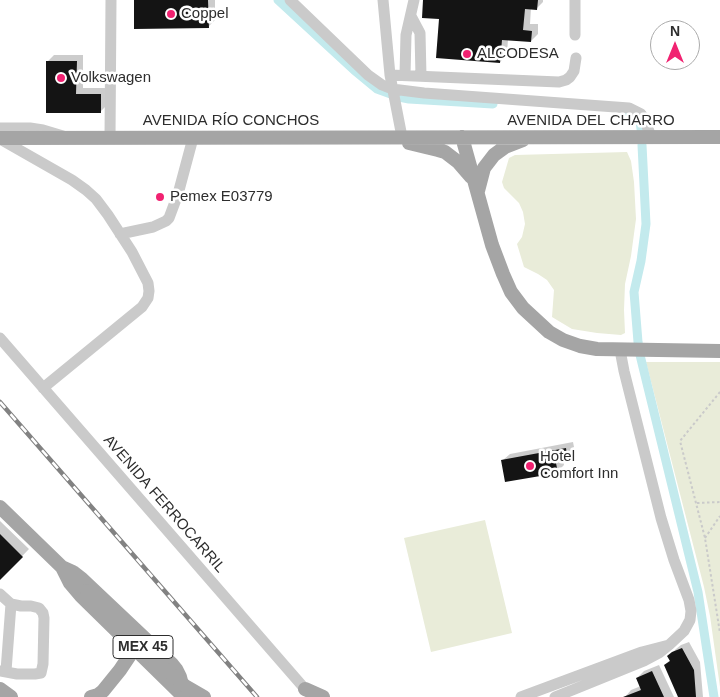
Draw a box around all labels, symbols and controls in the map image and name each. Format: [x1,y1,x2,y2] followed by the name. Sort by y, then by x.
[181,5,229,23] place label: Coppel
[165,8,177,20] marker: Coppel
[650,20,700,70] north arrow
[670,23,680,39] text: N
[477,45,559,63] place label: ALCODESA
[461,48,473,60] marker: ALCODESA
[71,69,151,87] place label: Volkswagen
[55,72,67,84] marker: Volkswagen
[143,112,319,130] street label: AVENIDA RÍO CONCHOS
[507,112,675,130] street label: AVENIDA DEL CHARRO
[170,188,273,206] place label: Pemex E03779
[154,191,166,203] marker: Pemex E03779
[99,432,229,576] street label: AVENIDA FERROCARRIL
[540,448,618,483] place label: Hotel Comfort Inn
[524,460,536,472] marker: Hotel Comfort Inn
[113,636,173,659] road number: MEX 45

